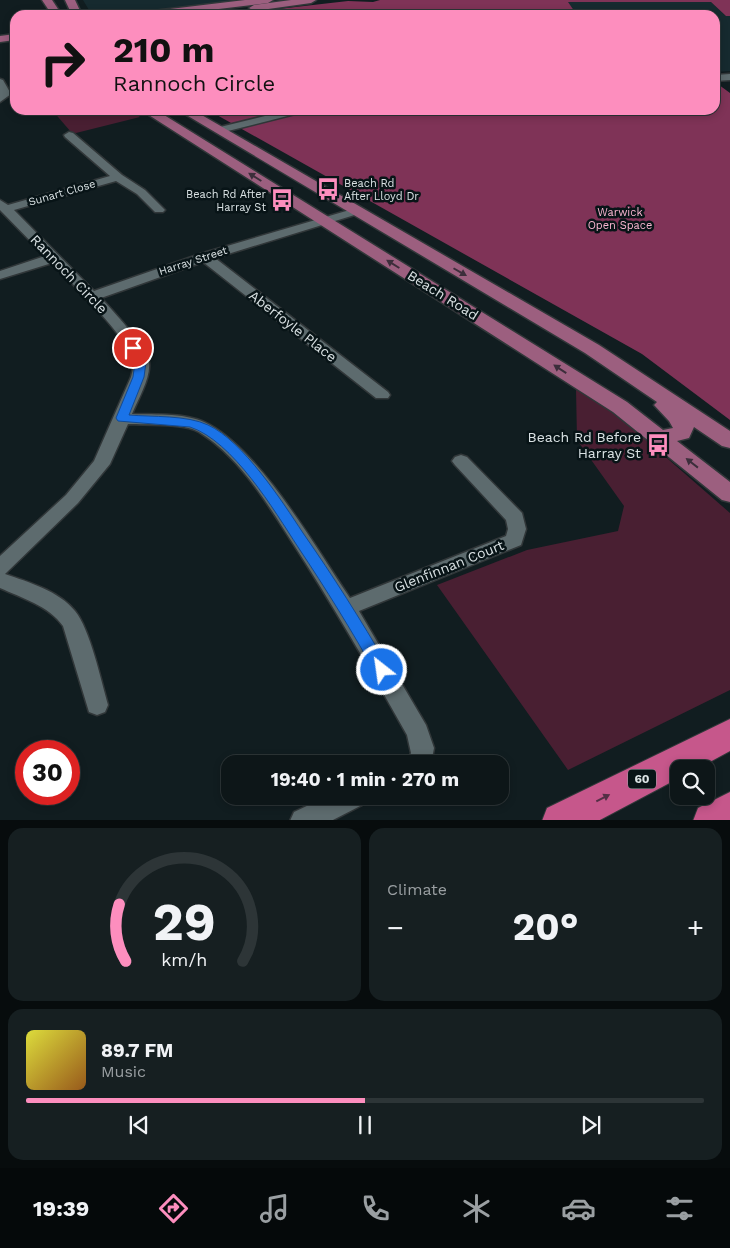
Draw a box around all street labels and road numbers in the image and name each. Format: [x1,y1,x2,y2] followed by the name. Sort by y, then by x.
[27,177,97,209] street label: Sunart Close
[27,231,111,317] street label: Rannoch Circle
[157,244,229,278] street label: Harray Street
[405,267,481,323] street label: Beach Road
[246,287,340,365] street label: Aberfoyle Place
[392,537,506,595] street label: Glenfinnan Court
[628,770,656,789] road number: 60

